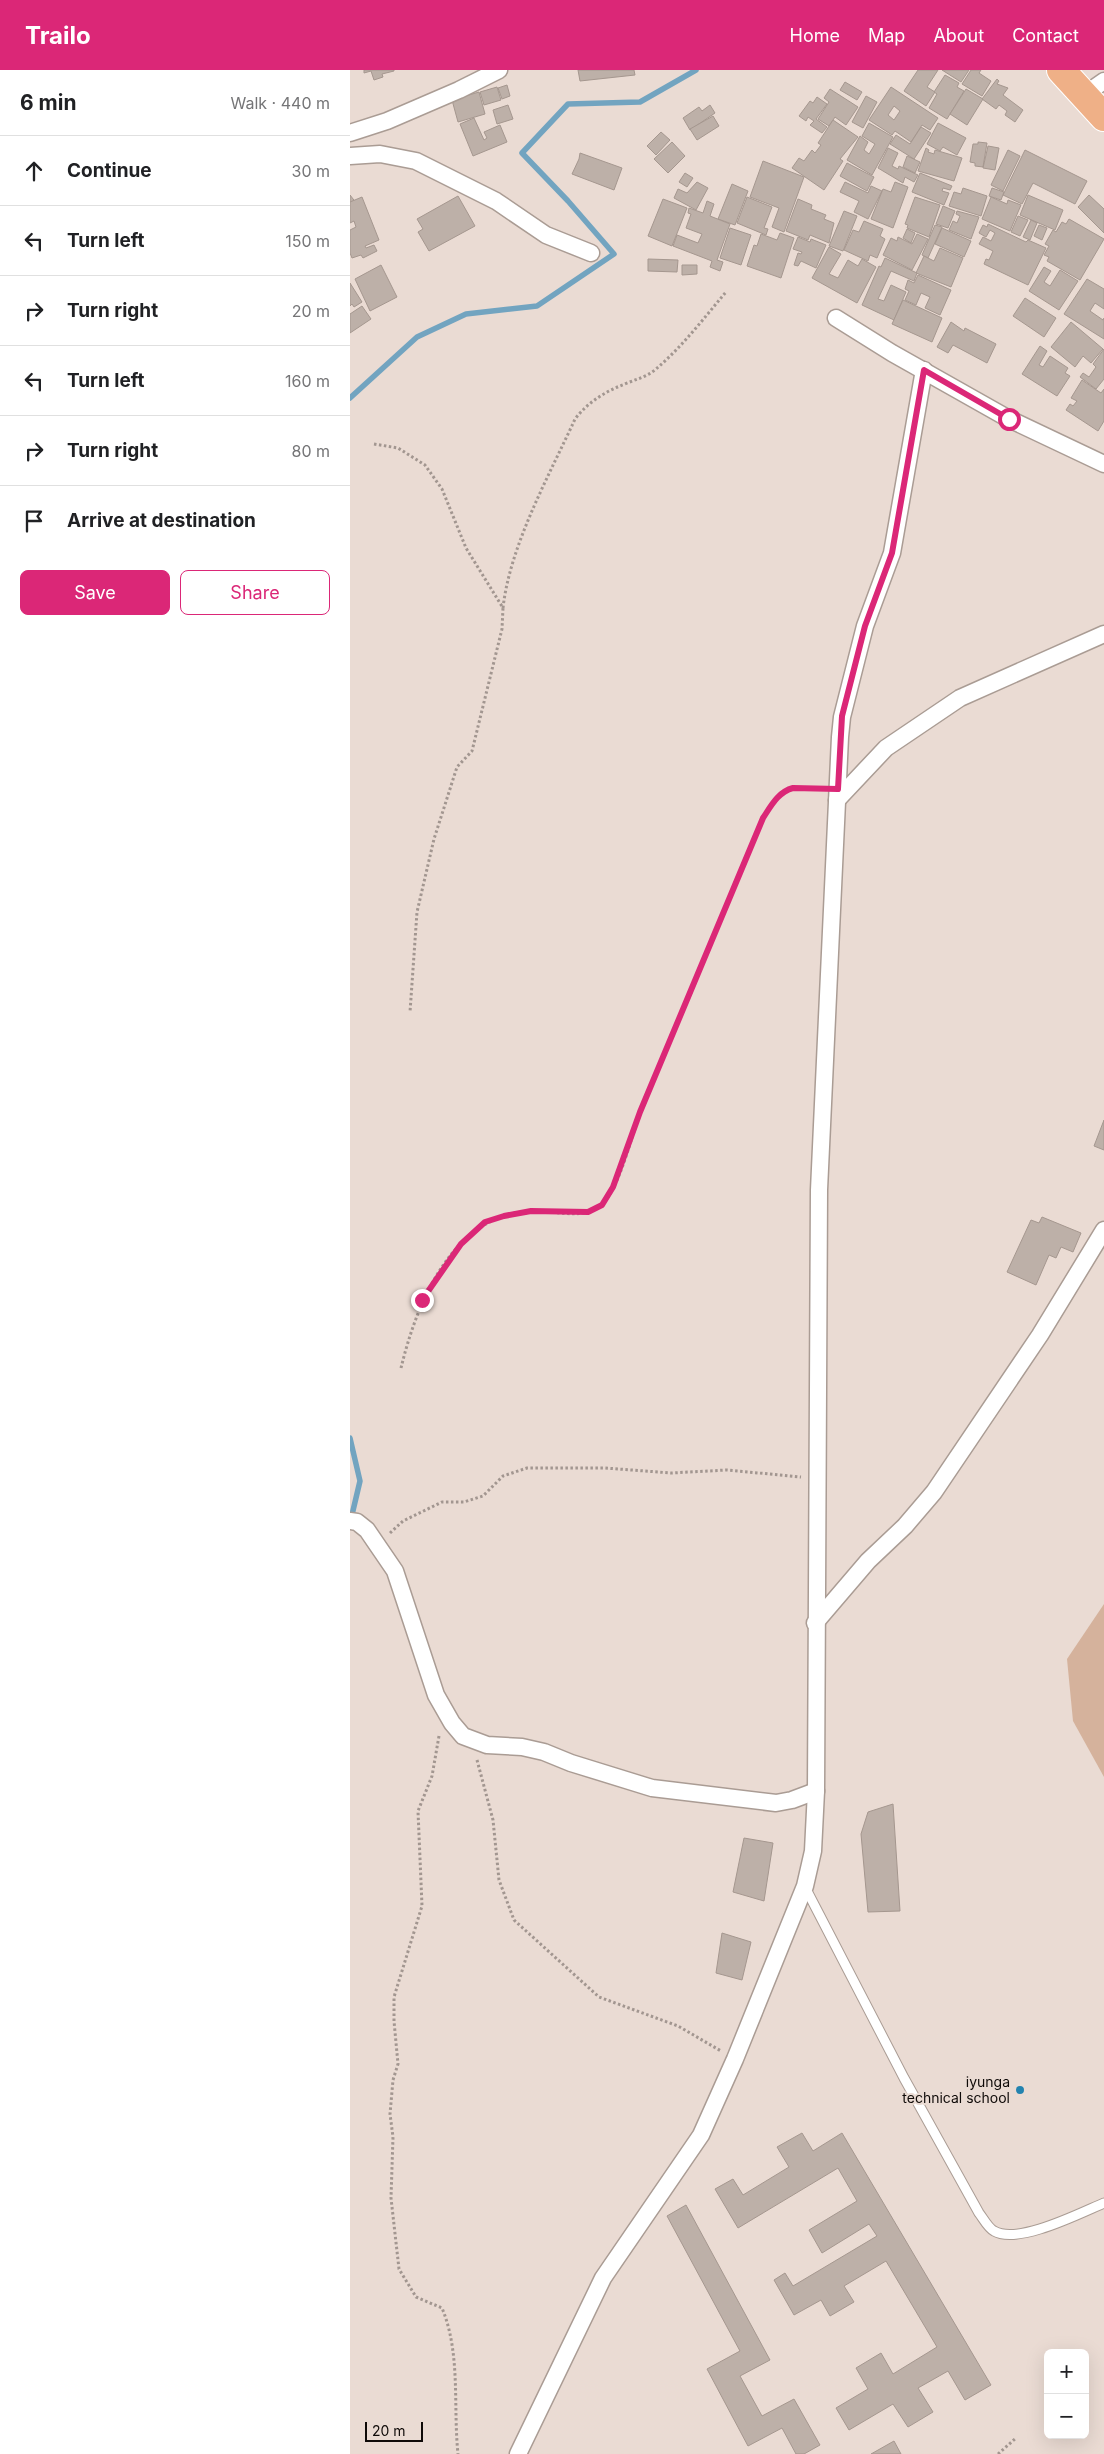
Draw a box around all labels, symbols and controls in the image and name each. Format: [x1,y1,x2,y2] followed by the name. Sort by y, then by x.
[25,21,91,50] text: Trailo
[790,25,840,46] text: Home
[868,25,905,46] text: Map
[933,25,984,46] text: About
[1012,25,1079,46] text: Contact
[20,90,77,115] text: 6 min
[231,93,330,113] text: Walk · 440 m
[20,157,48,185] icon: ahead
[67,159,152,182] text: Continue
[292,161,330,181] text: 30 m
[20,227,48,255] icon: left
[67,229,145,252] text: Turn left
[285,231,330,251] text: 150 m
[20,297,48,325] icon: right
[67,299,158,322] text: Turn right
[292,301,330,321] text: 20 m
[20,367,48,395] icon: left
[67,369,145,392] text: Turn left
[285,371,330,391] text: 160 m
[998,408,1021,431] route start
[20,437,48,465] icon: right
[67,439,158,462] text: Turn right
[291,441,330,461] text: 80 m
[20,507,48,535] icon: arrive
[67,509,256,532] text: Arrive at destination
[20,570,170,615] button: Save
[180,570,330,615] button: Share
[411,1289,434,1312] route end
[902,2073,1010,2106] place label: iyunga technical school
[1014,2084,1026,2096] marker: iyunga technical school
[1044,2349,1089,2439] map controls
[1044,2349,1089,2394] button: +
[1044,2394,1089,2439] button: −
[365,2419,422,2442] scale bar
[372,2422,406,2439] text: 20 m

